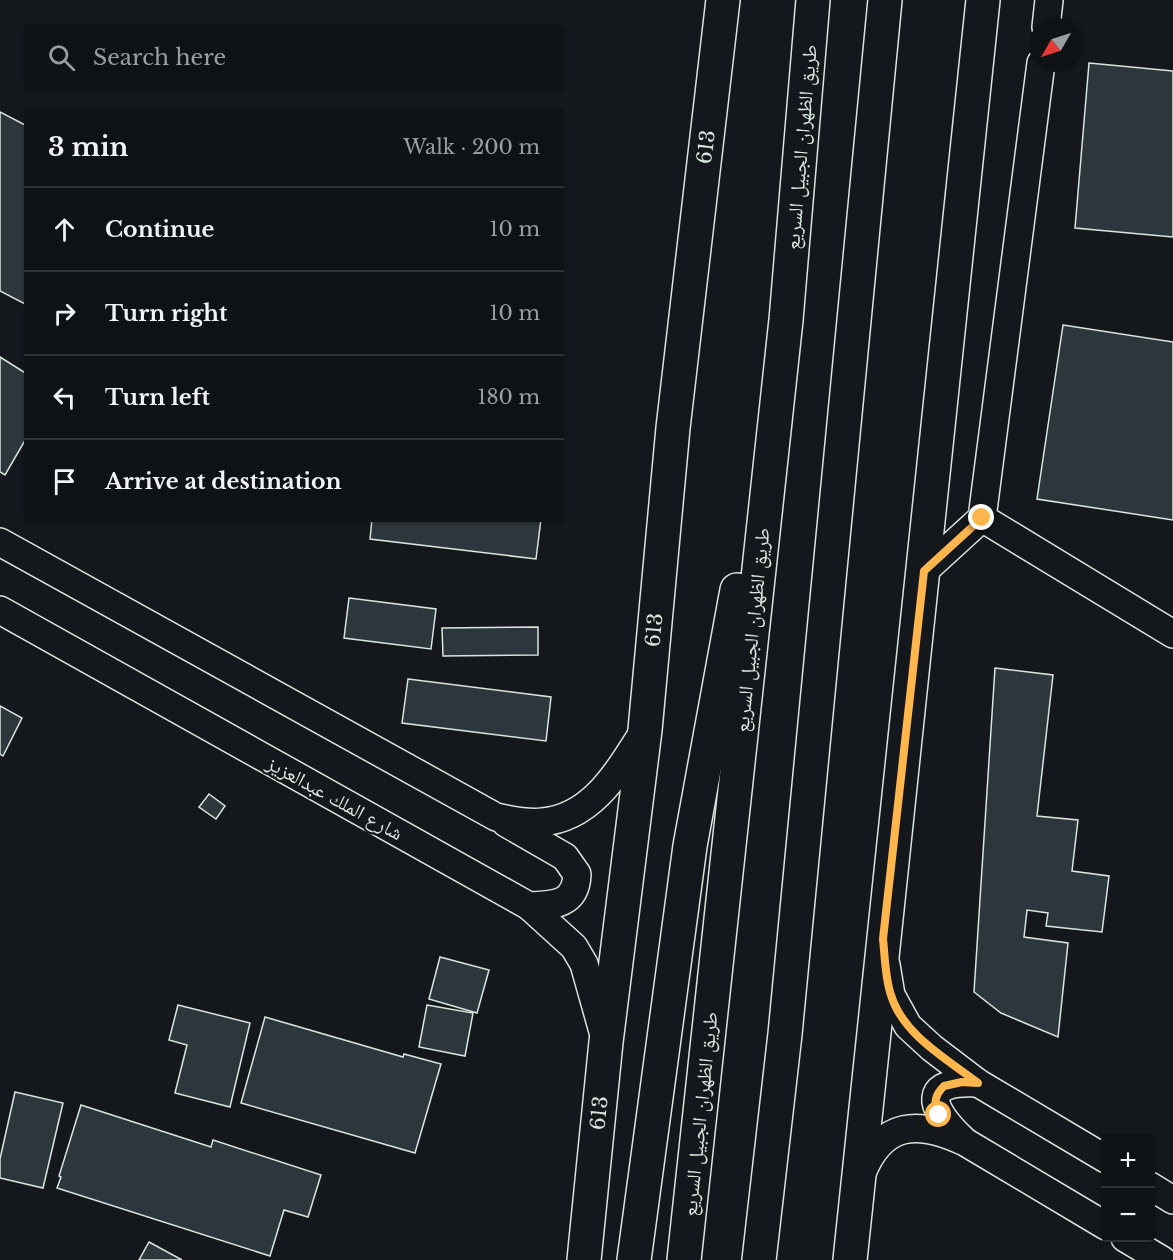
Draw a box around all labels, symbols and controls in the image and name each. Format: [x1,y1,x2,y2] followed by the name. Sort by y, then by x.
[1029,18,1083,72] north arrow
[24,24,564,90] search box
[45,41,78,74] icon: search
[780,43,823,251] street label: طريق الظهران الجبيل السريع
[93,44,226,71] text: Search here
[692,129,720,165] street label: 613
[48,131,129,163] text: 3 min
[403,135,540,159] text: Walk · 200 m
[48,213,81,246] icon: ahead
[105,216,214,243] text: Continue
[490,217,540,241] text: 10 m
[48,297,81,330] icon: right
[105,300,227,327] text: Turn right
[490,301,540,325] text: 10 m
[48,381,81,414] icon: left
[105,384,210,411] text: Turn left
[477,385,540,409] text: 180 m
[48,465,81,498] icon: arrive
[105,468,342,495] text: Arrive at destination
[968,504,994,530] route end
[729,526,776,734] street label: طريق الظهران الجبيل السريع
[641,612,667,648] street label: 613
[261,750,407,846] street label: شارع الملك عبدالعزيز
[677,1010,724,1218] street label: طريق الظهران الجبيل السريع
[585,1095,613,1131] street label: 613
[925,1101,951,1127] route start
[1101,1134,1155,1242] map controls
[1101,1134,1155,1188] button: +
[1101,1188,1155,1242] button: −

